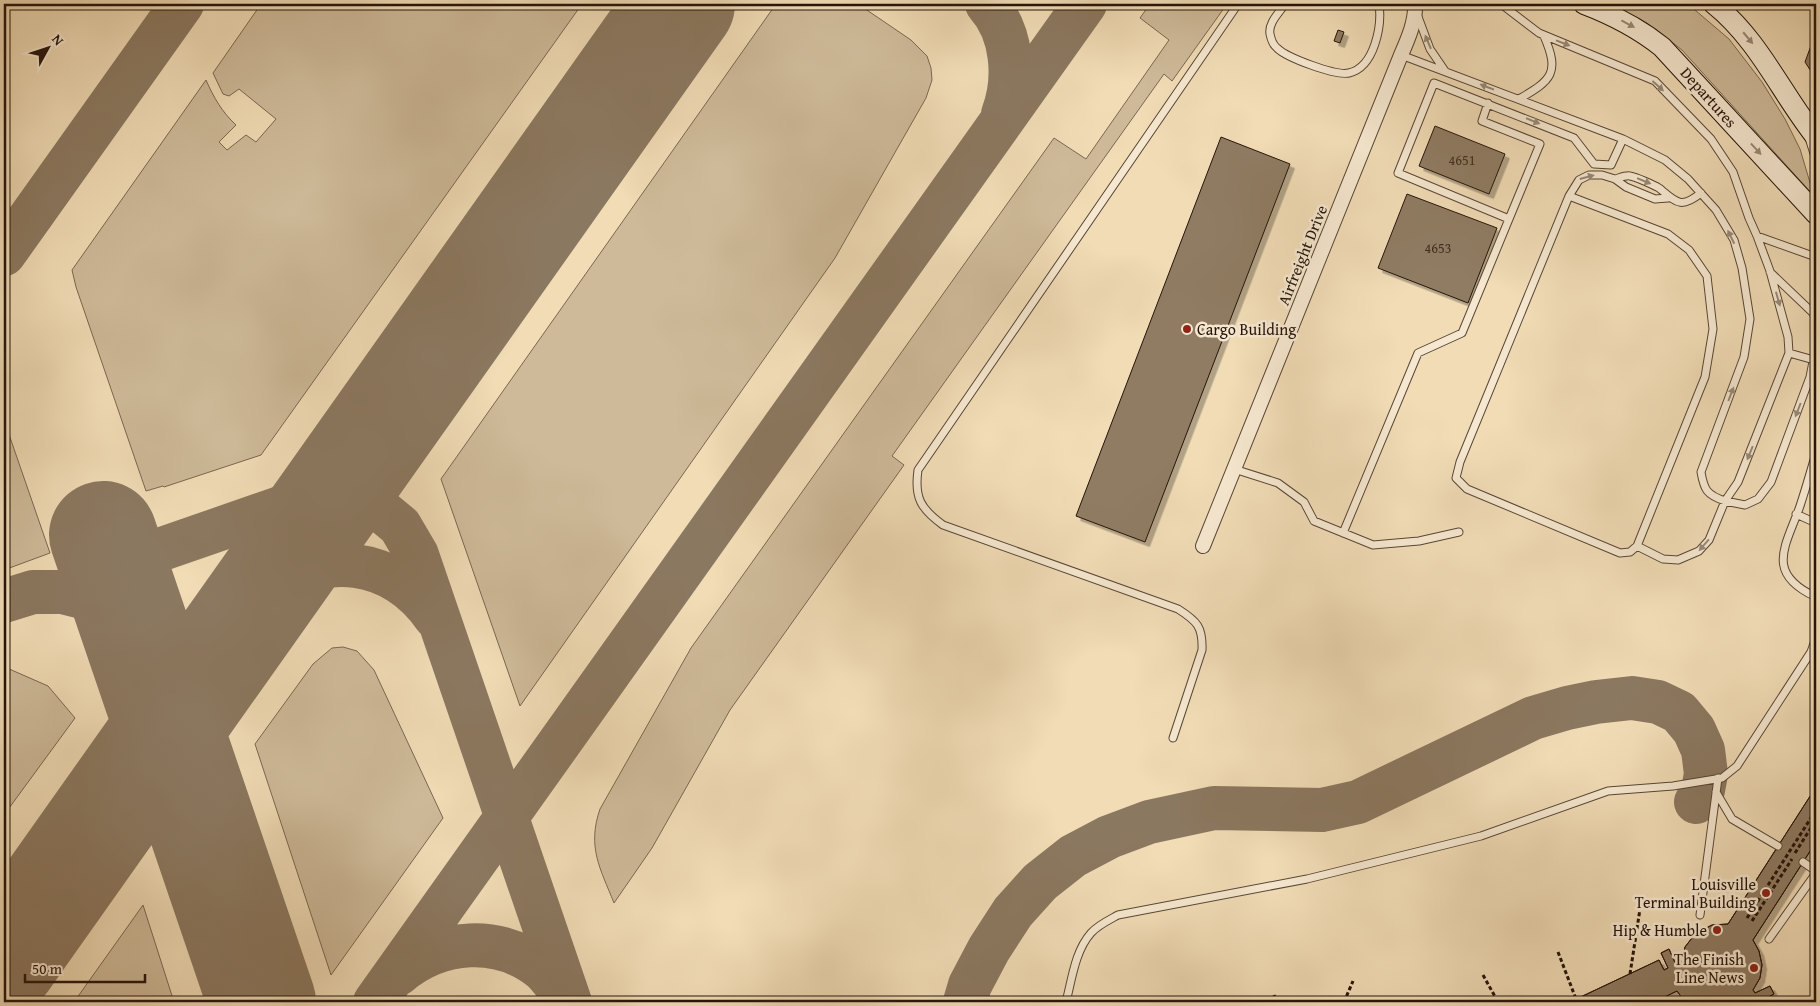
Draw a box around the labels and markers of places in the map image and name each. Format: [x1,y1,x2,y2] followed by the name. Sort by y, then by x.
[1197,317,1296,341] place label: Cargo Building
[1181,323,1193,335] marker: Cargo Building
[1635,872,1756,914] place label: Louisville Terminal Building
[1760,887,1772,899] marker: Louisville Terminal Building
[1613,918,1707,942] place label: Hip & Humble
[1711,924,1723,936] marker: Hip & Humble
[1674,947,1744,989] place label: The Finish Line News
[1748,962,1760,974] marker: The Finish Line News

